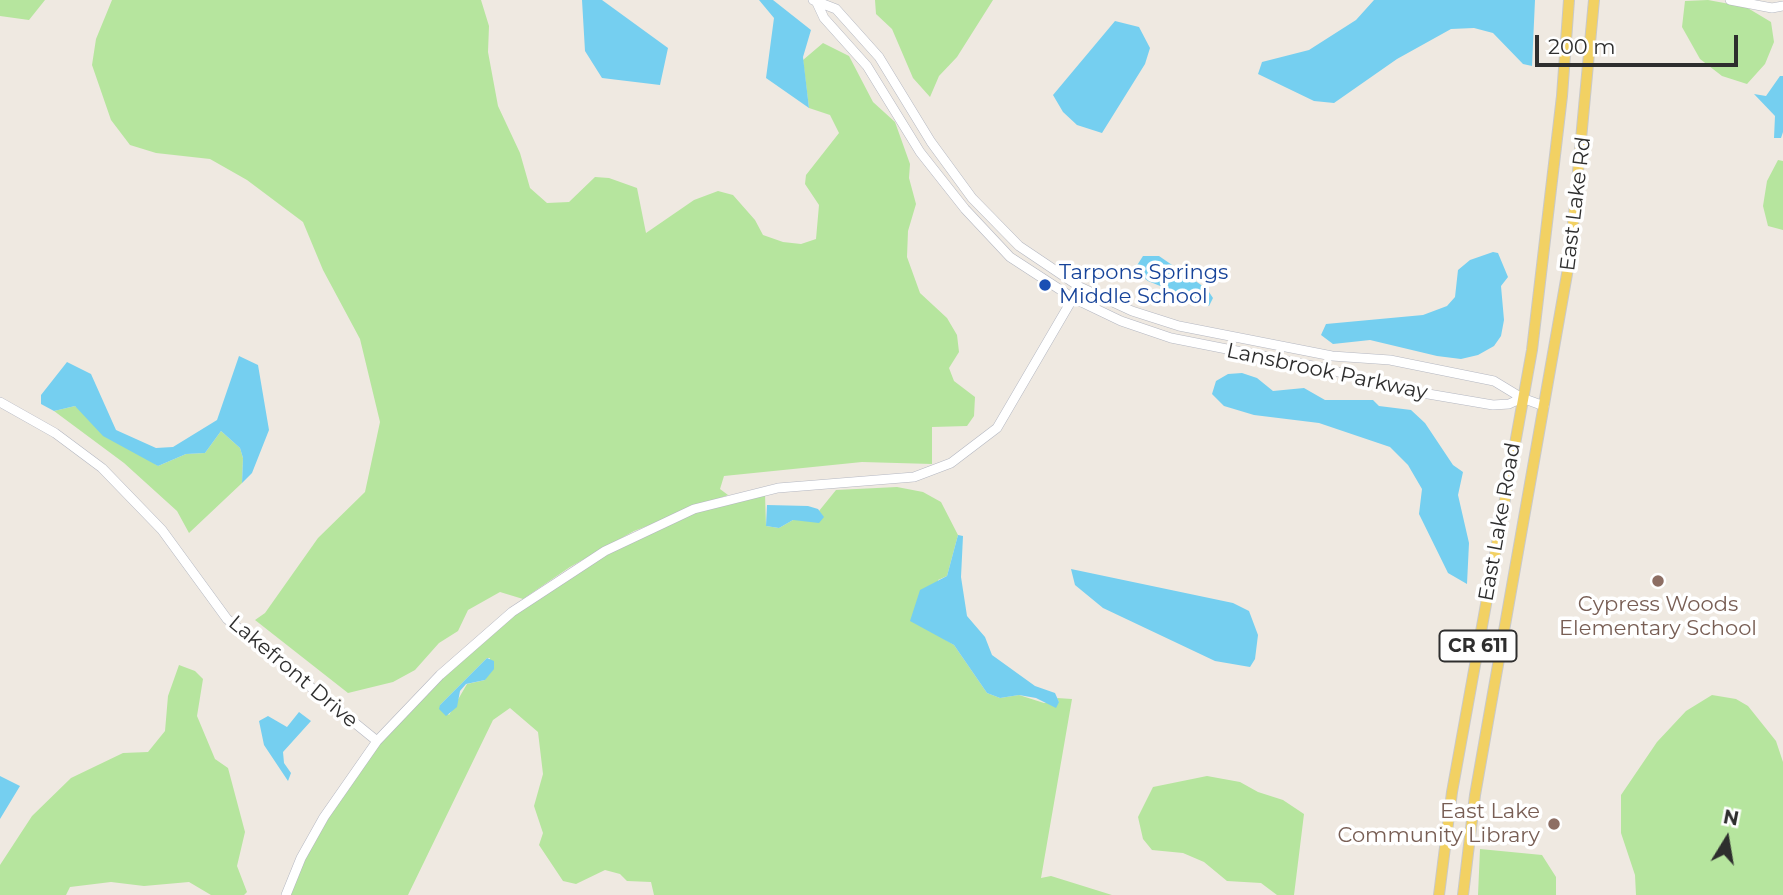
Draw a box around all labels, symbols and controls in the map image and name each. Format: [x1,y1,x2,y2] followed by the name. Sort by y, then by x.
[1538,21,1741,65] scale bar
[1548,34,1615,59] text: 200 m
[1555,135,1597,273] street label: East Lake Rd
[1059,260,1228,310] place label: Tarpons Springs Middle School
[1037,277,1053,293] marker: Tarpons Springs Middle School
[1224,338,1430,406] street label: Lansbrook Parkway
[1474,441,1526,603] street label: East Lake Road
[1650,573,1666,589] marker: Cypress Woods Elementary School
[1559,592,1757,642] place label: Cypress Woods Elementary School
[223,611,363,733] street label: Lakefront Drive
[1440,631,1516,662] road number: CR 611
[1338,799,1540,849] place label: East Lake Community Library
[1692,804,1762,874] north arrow
[1721,805,1741,831] text: N
[1546,816,1562,832] marker: East Lake Community Library

